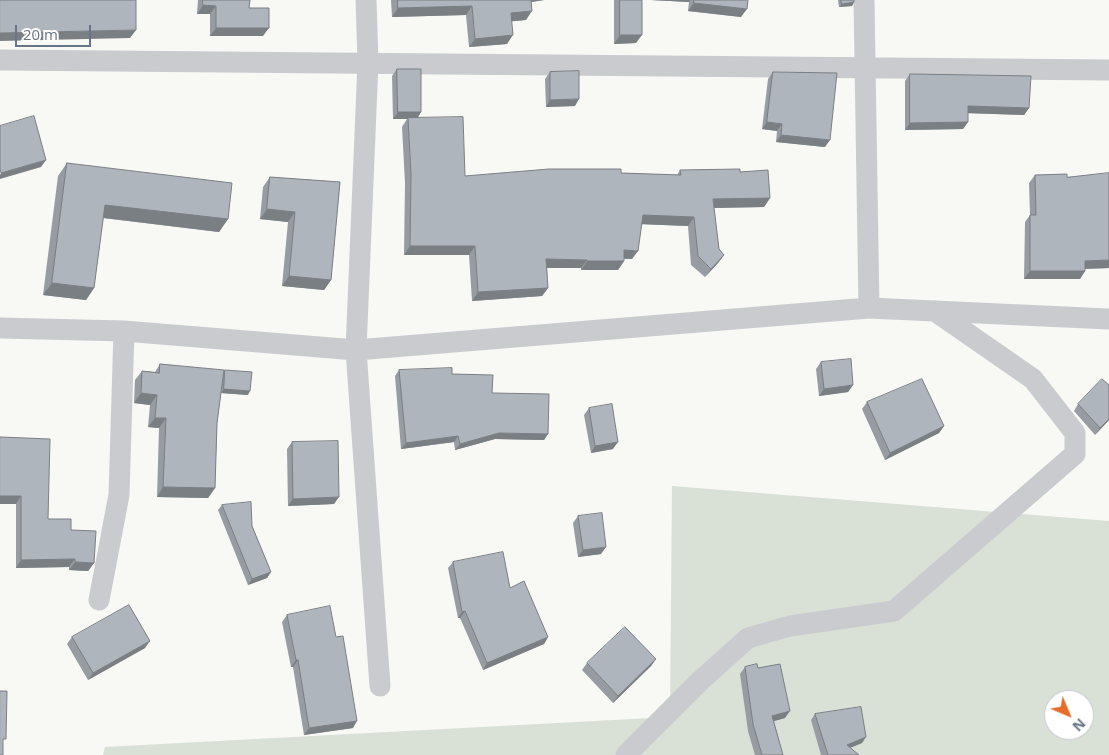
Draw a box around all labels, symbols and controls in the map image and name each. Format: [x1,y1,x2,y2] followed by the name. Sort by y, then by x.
[18,15,94,47] scale bar
[23,24,58,44] text: 20 m
[1044,690,1094,740] north arrow
[1069,715,1090,736] text: N

